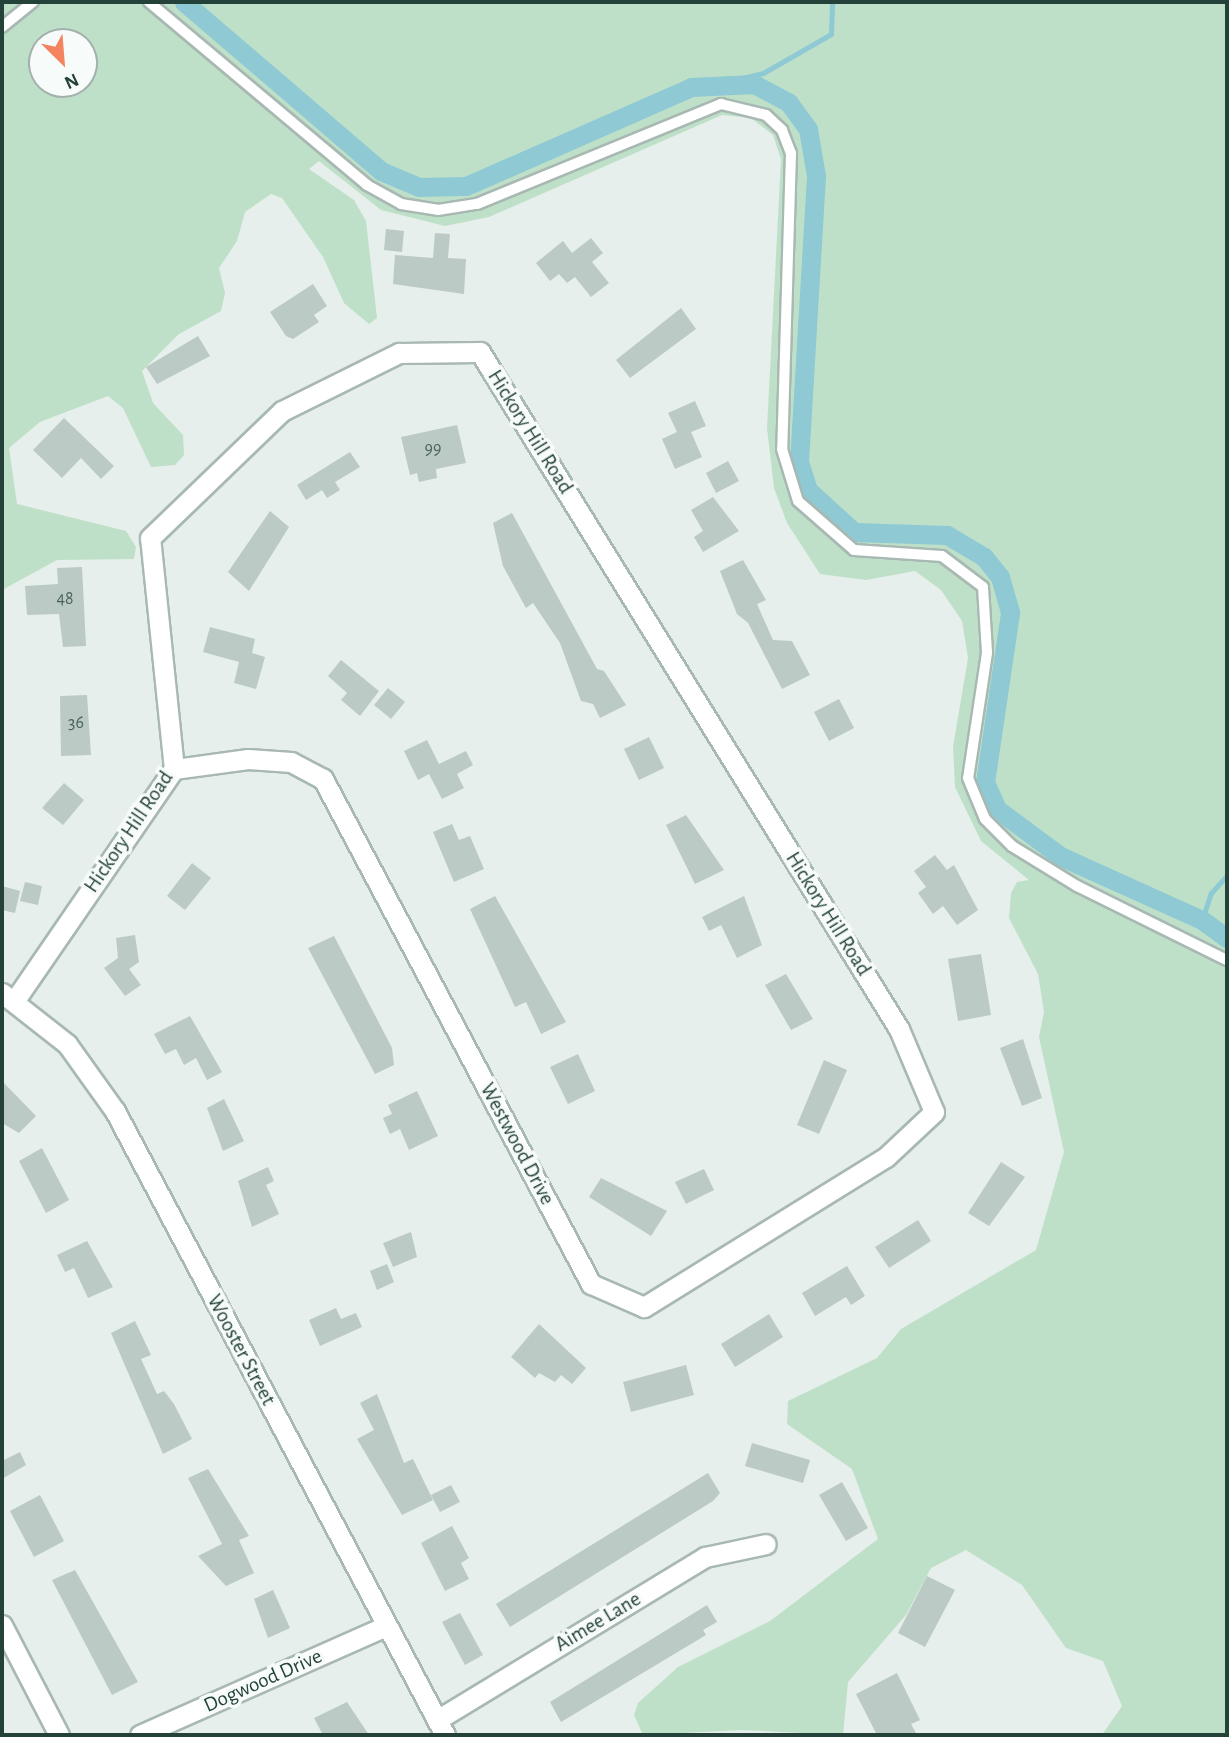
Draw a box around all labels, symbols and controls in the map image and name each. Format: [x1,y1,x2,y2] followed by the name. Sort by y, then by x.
[28,28,98,98] north arrow
[61,69,81,92] text: N
[482,365,578,499] street label: Hickory Hill Road
[425,438,441,460] house number: 99
[56,588,74,610] house number: 48
[68,712,84,734] house number: 36
[79,766,179,898] street label: Hickory Hill Road
[780,847,876,981] street label: Hickory Hill Road
[474,1079,560,1209] street label: Westwood Drive
[201,1290,281,1410] street label: Wooster Street
[551,1587,645,1657] street label: Aimee Lane
[200,1644,326,1718] street label: Dogwood Drive

